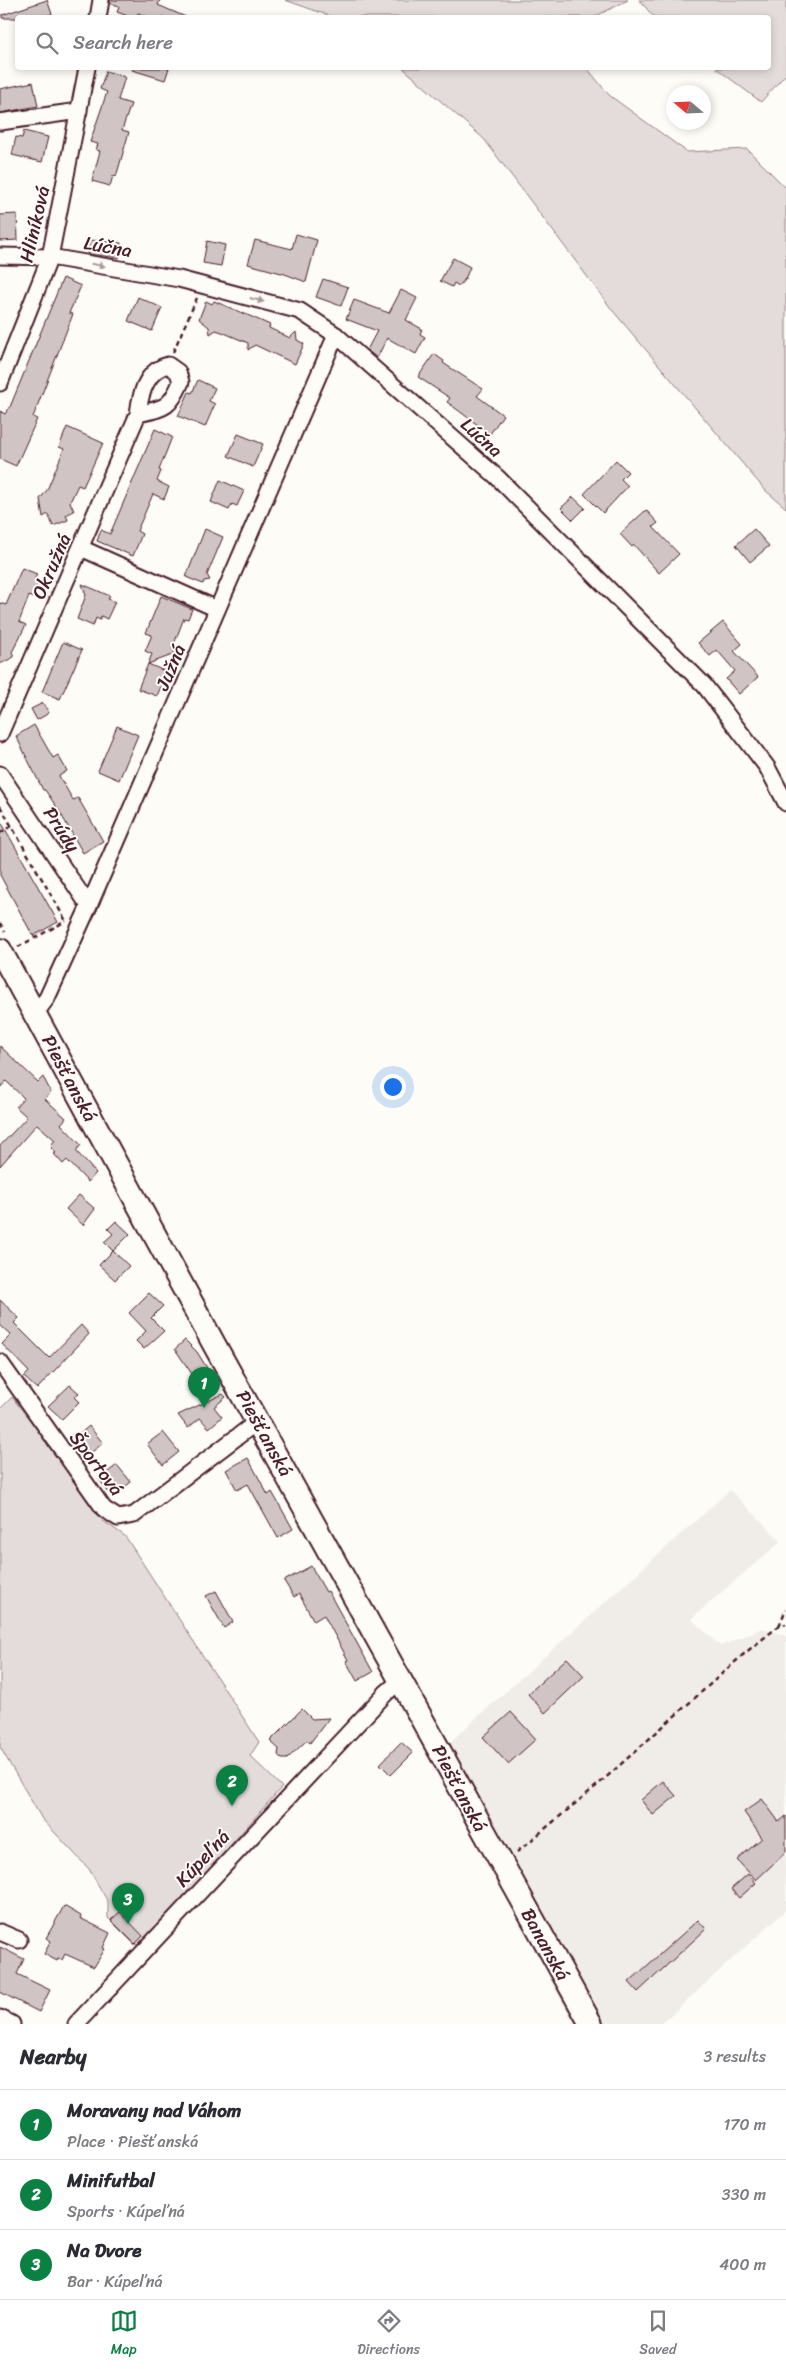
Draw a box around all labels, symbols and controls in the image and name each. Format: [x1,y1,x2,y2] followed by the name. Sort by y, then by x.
[15,15,771,70] search box
[73,26,173,59] text: Search here
[33,29,61,57] icon: search
[666,85,711,130] north arrow
[10,182,59,266] street label: Hliníková
[81,226,135,267] street label: Lúčna
[90,262,106,270] one-way arrow
[249,296,264,304] one-way arrow
[453,409,511,466] street label: Lúčna
[22,527,81,605] street label: Okružná
[146,638,195,697] street label: Južná
[34,800,89,859] street label: Prúdy
[33,1029,107,1128] street label: Piešťanská
[380,1074,406,1100] your location
[188,1367,220,1408] pin: 1
[227,1384,302,1483] street label: Piešťanská
[61,1423,133,1504] street label: Športová
[423,1739,497,1838] street label: Piešťanská
[216,1765,248,1806] pin: 2
[167,1821,238,1895] street label: Kúpeľná
[112,1883,144,1924] pin: 3
[512,1902,579,1987] street label: Bananská
[20,2038,86,2076] text: Nearby
[703,2042,766,2071] text: 3 results
[67,2094,241,2127] text: Moravany nad Váhom
[33,2110,39,2139] text: 1
[723,2110,766,2139] text: 170 m
[67,2127,198,2156] text: Place · Piešťanská
[67,2164,155,2197] text: Minifutbal
[31,2180,41,2209] text: 2
[722,2180,766,2209] text: 330 m
[67,2197,185,2226] text: Sports · Kúpeľná
[67,2234,141,2267] text: Na Dvore
[32,2250,40,2279] text: 3
[719,2250,766,2279] text: 400 m
[67,2267,163,2296] text: Bar · Kúpeľná
[110,2307,138,2362] tab: Map
[357,2307,420,2362] tab: Directions
[639,2307,676,2362] tab: Saved

